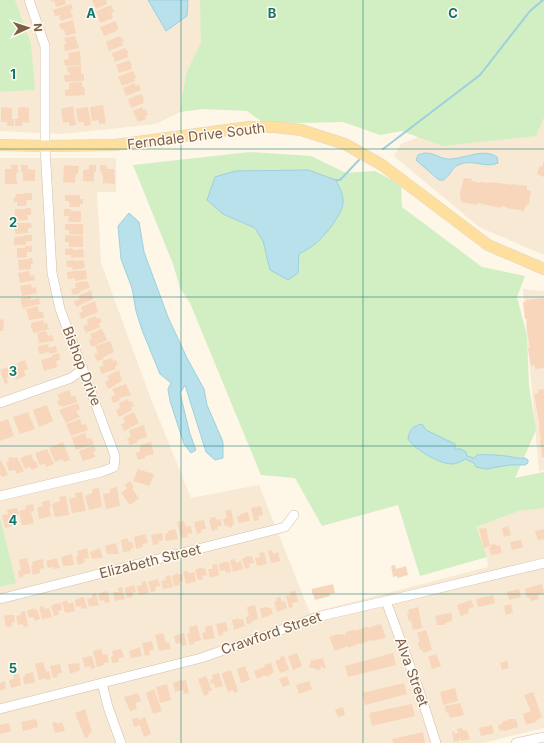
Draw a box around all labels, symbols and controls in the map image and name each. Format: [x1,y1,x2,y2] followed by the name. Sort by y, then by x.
[86,5,96,21] text: A
[268,5,277,21] text: B
[448,5,458,21] text: C
[8,8,48,48] north arrow
[31,23,45,32] text: N
[10,66,16,82] text: 1
[126,119,266,152] street label: Ferndale Drive South
[9,214,17,230] text: 2
[60,324,105,408] street label: Bishop Drive
[9,363,17,379] text: 3
[9,512,18,528] text: 4
[97,540,203,581] street label: Elizabeth Street
[218,607,324,658] street label: Crawford Street
[392,635,433,709] street label: Alva Street
[9,660,17,676] text: 5

